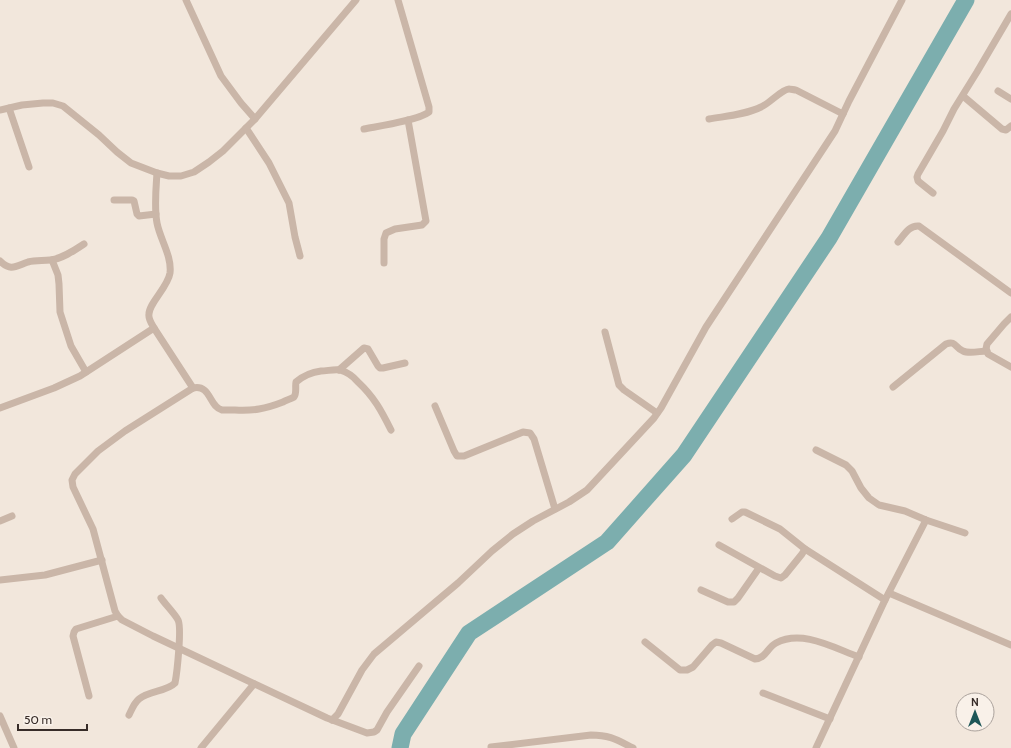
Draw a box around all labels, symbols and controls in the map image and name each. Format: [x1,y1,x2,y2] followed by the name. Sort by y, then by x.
[955,692,995,732] north arrow
[971,695,979,709] text: N
[18,706,87,732] scale bar
[24,712,52,727] text: 50 m

